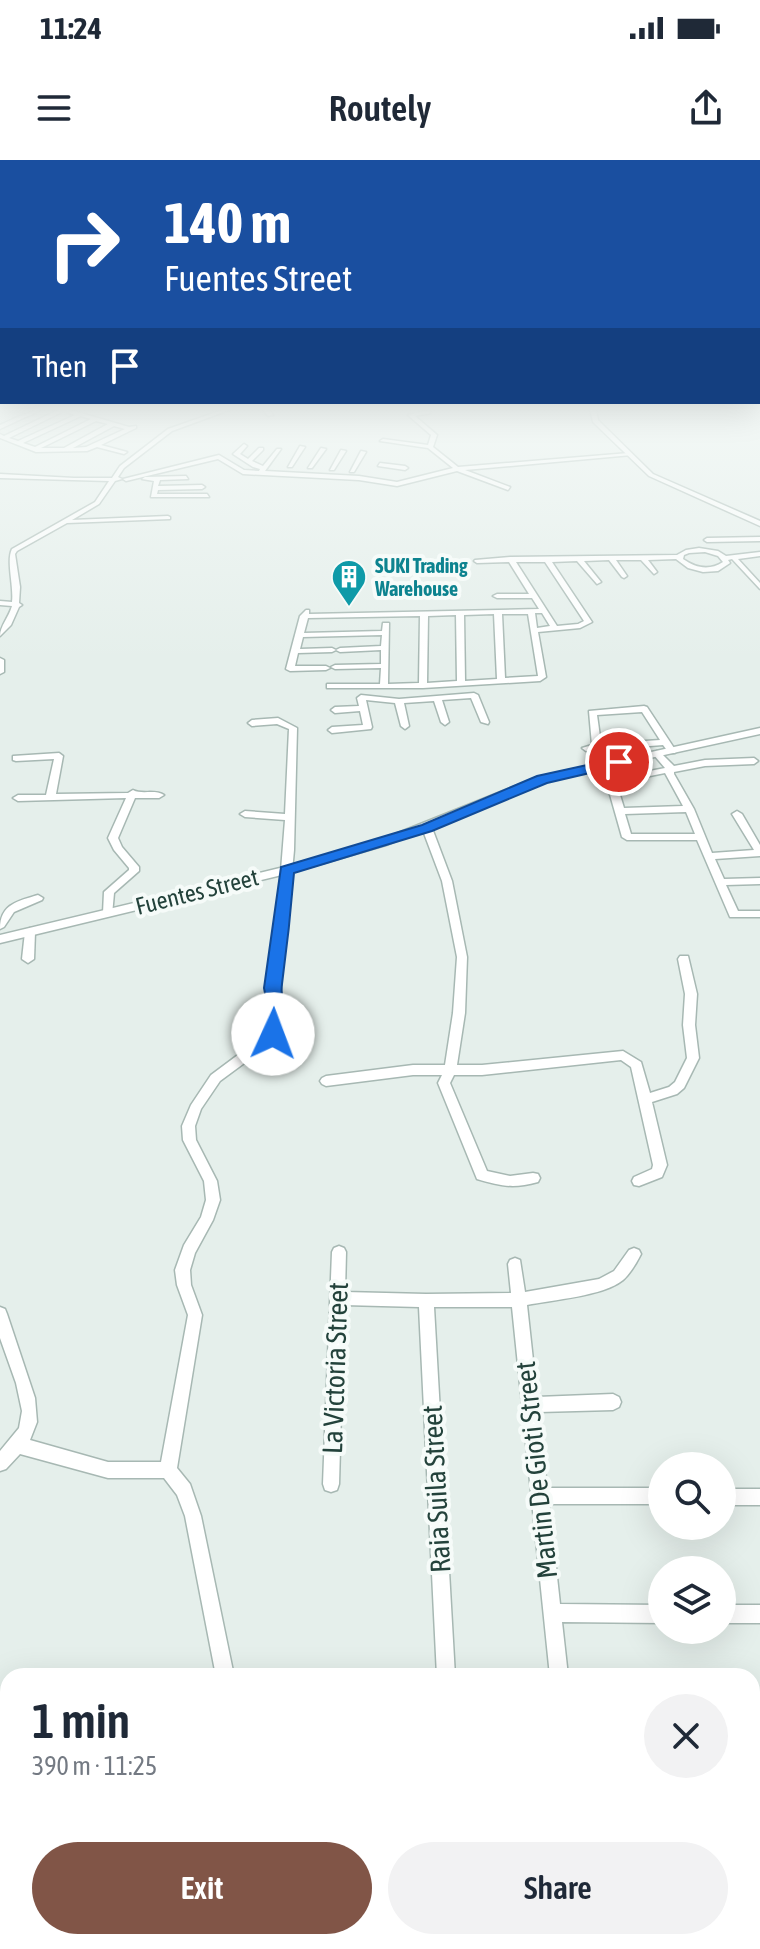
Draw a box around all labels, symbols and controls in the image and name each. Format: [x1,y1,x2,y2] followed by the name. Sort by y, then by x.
[40,11,102,45] text: 11:24
[32,86,76,130] icon: menu
[684,86,728,130] icon: share
[329,87,431,129] text: Routely
[164,191,291,255] text: 140 m
[32,192,136,296] icon: right
[164,257,352,299] text: Fuentes Street
[103,344,147,388] icon: arrive
[32,349,87,383] text: Then
[374,554,468,600] place label: SUKI Trading Warehouse
[330,558,368,608] building icon: SUKI Trading Warehouse
[585,728,653,796] pin
[597,740,641,784] icon: arrive
[133,863,261,920] street label: Fuentes Street
[231,992,315,1076] position arrow
[316,1281,354,1455] street label: La Victoria Street
[509,1360,563,1580] street label: Martin De Gioti Street
[416,1404,456,1574] street label: Raia Suila Street
[648,1452,736,1644] map controls
[648,1452,736,1540] button: search
[648,1556,736,1644] button: layers
[32,1693,130,1748] text: 1 min
[644,1694,728,1778] button: close
[32,1751,157,1781] text: 390 m · 11:25
[32,1842,372,1934] button: Exit
[388,1842,728,1934] button: Share

